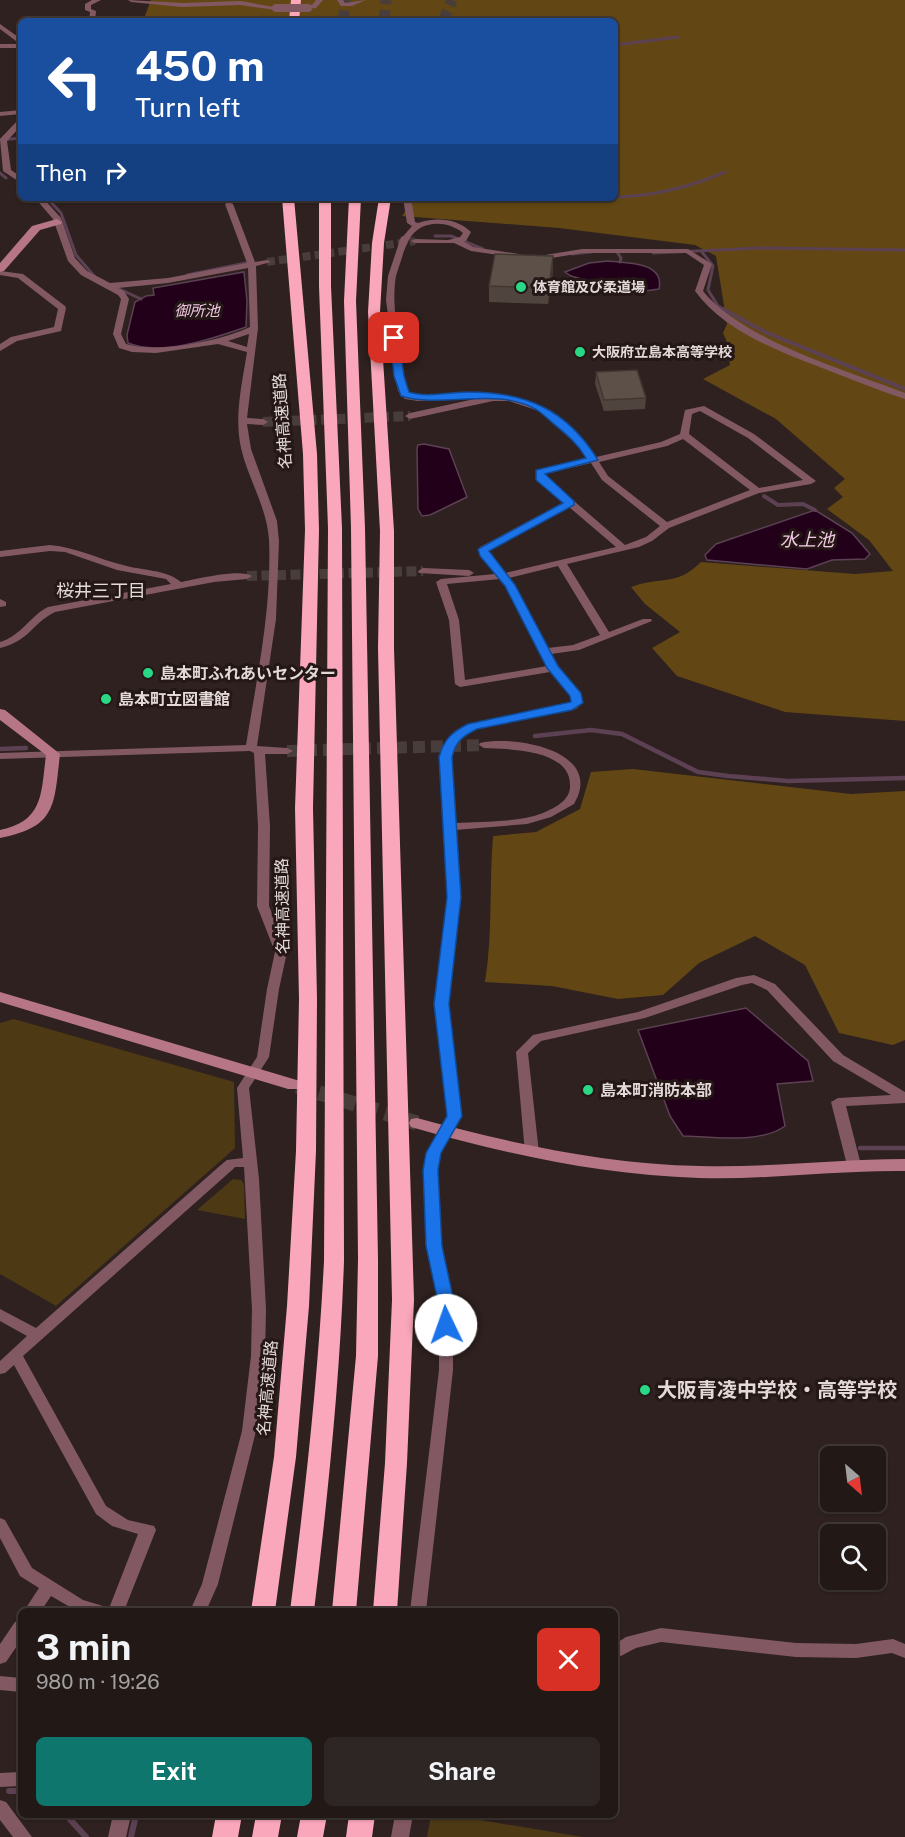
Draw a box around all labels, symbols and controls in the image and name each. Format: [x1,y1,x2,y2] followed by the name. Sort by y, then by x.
[135,41,265,90] text: 450 m
[36,42,114,120] icon: left
[135,91,241,123] text: Turn left
[99,156,132,189] icon: right
[36,160,87,186] text: Then
[533,279,645,295] place label: 体育館及び柔道場
[514,280,528,294] marker: 体育館及び柔道場
[174,302,221,319] water label: 御所池
[368,312,419,363] pin
[377,321,410,354] icon: arrive
[592,344,732,360] place label: 大阪府立島本高等学校
[573,345,587,359] marker: 大阪府立島本高等学校
[270,372,295,470] street label: 名神高速道路
[780,529,836,550] water label: 水上池
[56,580,146,601] district label: 桜井三丁目
[160,664,336,683] place label: 島本町ふれあいセンター
[141,666,155,680] marker: 島本町ふれあいセンター
[118,690,230,709] place label: 島本町立図書館
[99,692,113,706] marker: 島本町立図書館
[272,858,293,954] street label: 名神高速道路
[600,1081,712,1100] place label: 島本町消防本部
[581,1083,595,1097] marker: 島本町消防本部
[414,1293,478,1357] position arrow
[254,1339,281,1437] street label: 名神高速道路
[657,1378,897,1402] place label: 大阪青凌中学校・高等学校
[638,1383,652,1397] marker: 大阪青凌中学校・高等学校
[820,1446,886,1512] north arrow
[820,1446,886,1590] map controls
[820,1524,886,1590] button: search
[36,1626,131,1668] text: 3 min
[537,1628,600,1691] button: close
[36,1670,160,1694] text: 980 m · 19:26
[36,1737,312,1806] button: Exit
[324,1737,600,1806] button: Share

